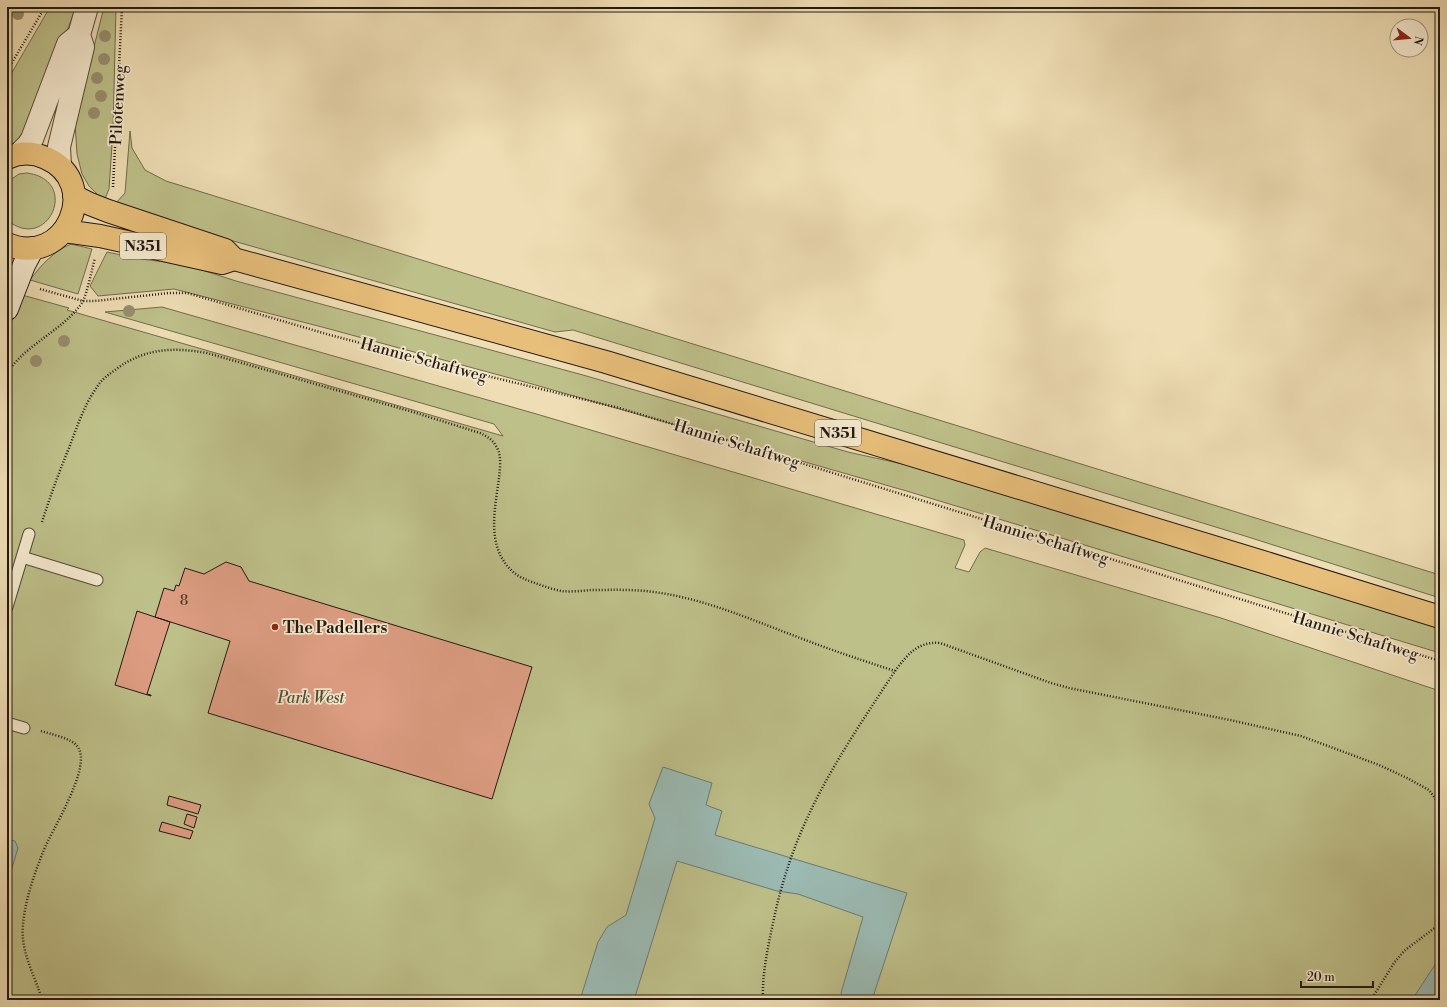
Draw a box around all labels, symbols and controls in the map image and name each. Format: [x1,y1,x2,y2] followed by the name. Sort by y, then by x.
[1389,18,1429,58] north arrow
[1410,34,1426,47] text: N
[106,64,130,146] street label: Pilotenweg
[120,233,166,259] road number: N351
[358,333,490,387] street label: Hannie Schaftweg
[671,415,803,473] street label: Hannie Schaftweg
[815,420,861,446] road number: N351
[980,511,1112,569] street label: Hannie Schaftweg
[180,592,188,610] house number: 8
[1290,607,1422,665] street label: Hannie Schaftweg
[283,618,387,638] place label: The Padellers
[270,622,280,632] marker: The Padellers
[276,688,345,708] park label: Park West
[1301,963,1373,989] scale bar
[1307,970,1335,985] text: 20 m

